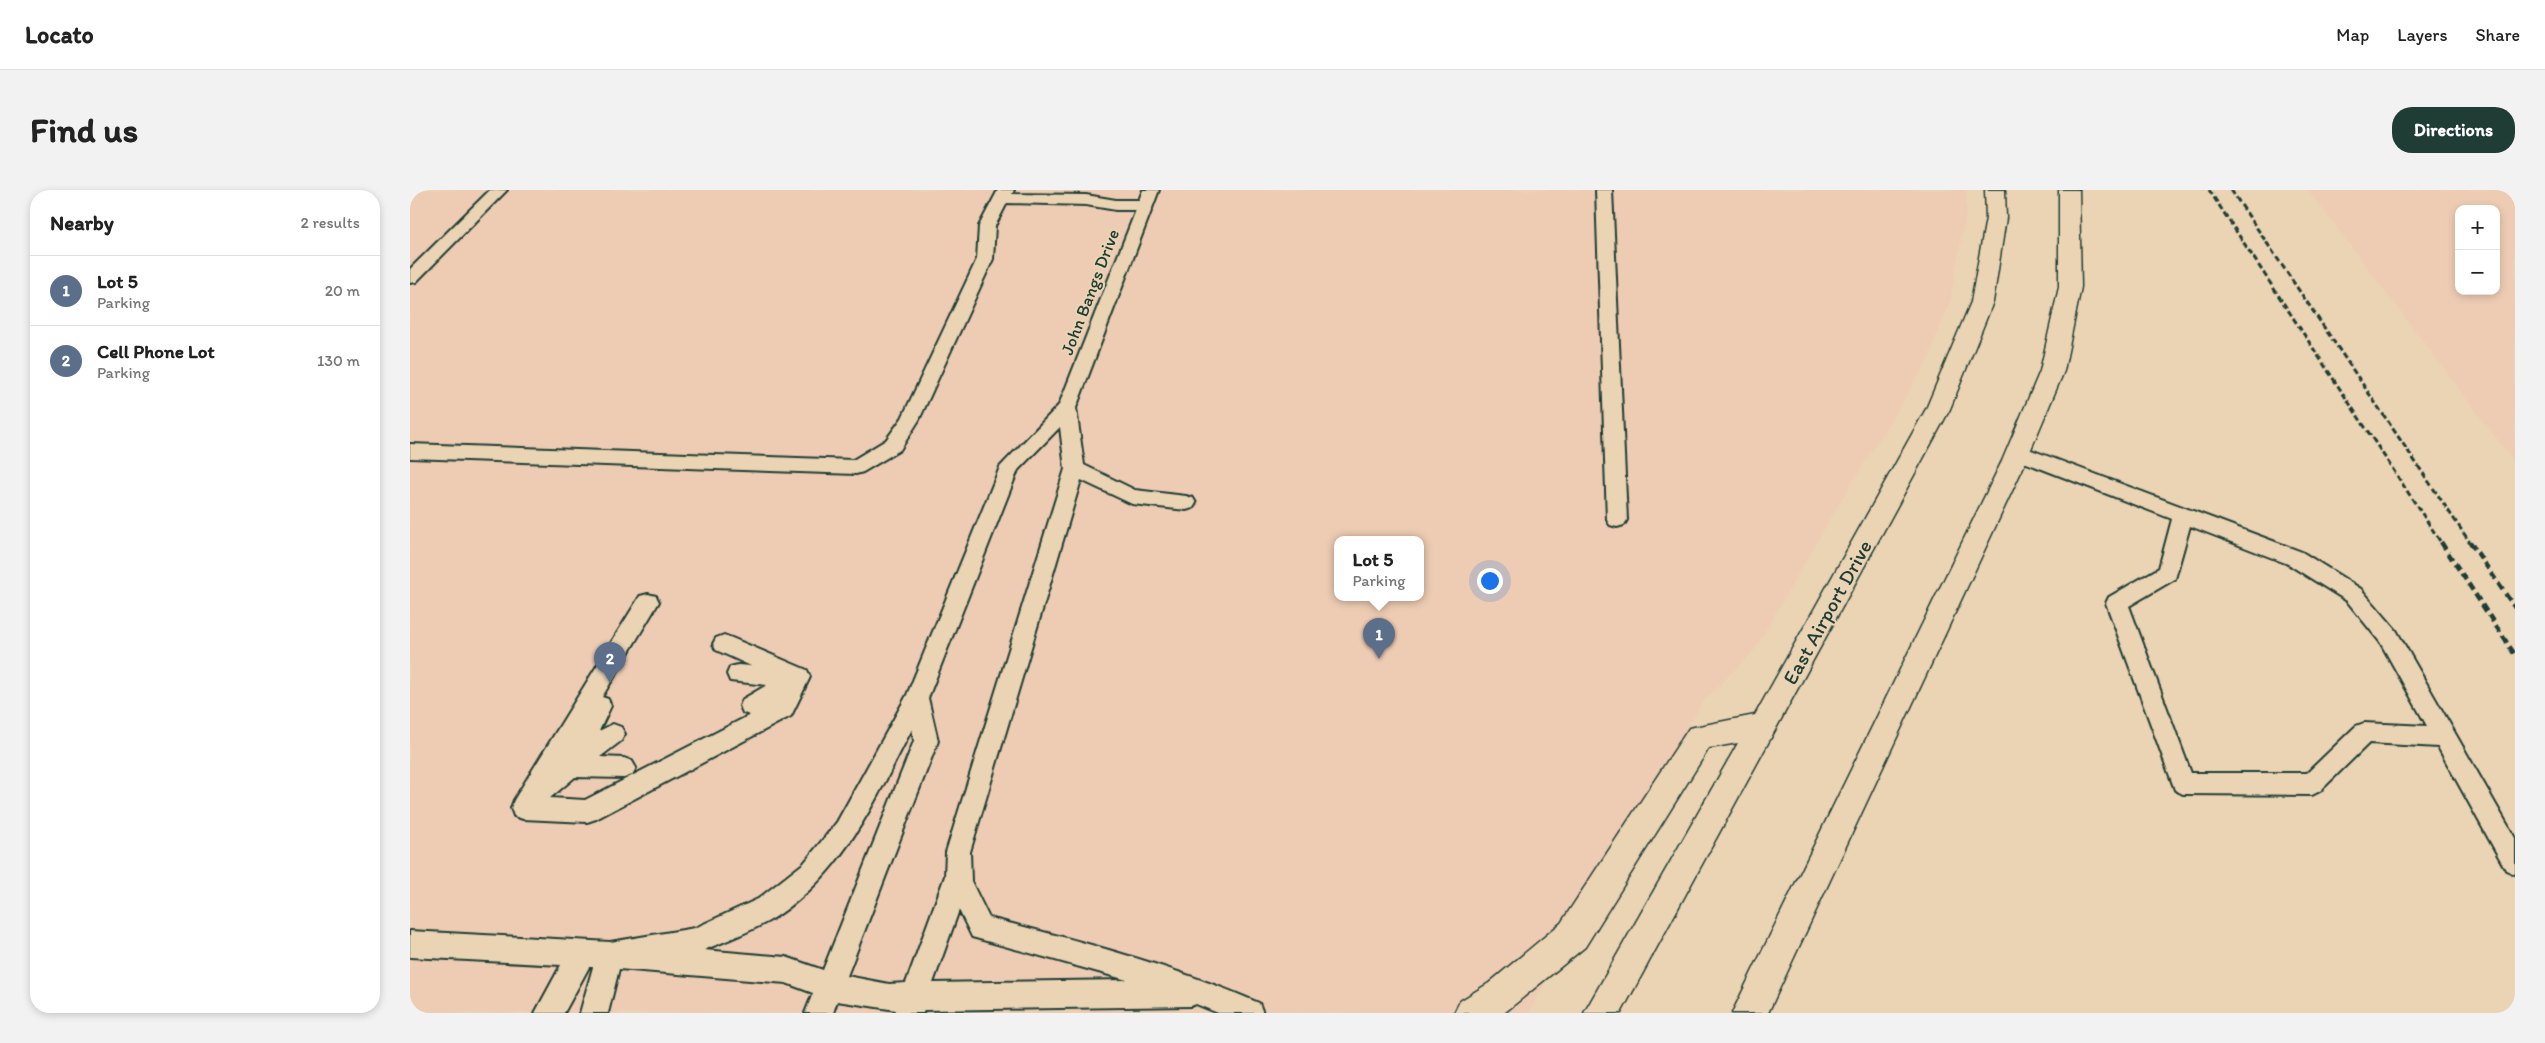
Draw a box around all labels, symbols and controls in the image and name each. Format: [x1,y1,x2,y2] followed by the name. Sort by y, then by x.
[25,20,94,49] text: Locato
[2336,24,2369,46] text: Map
[2397,24,2447,46] text: Layers
[2475,24,2520,46] text: Share
[2392,107,2515,153] button: Directions
[30,109,138,151] text: Find us
[2455,205,2500,295] map controls
[2455,205,2500,250] button: +
[50,210,114,235] text: Nearby
[300,213,360,232] text: 2 results
[1056,226,1124,358] street label: John Bangs Drive
[2455,250,2500,295] button: −
[97,270,138,293] text: Lot 5
[62,281,70,300] text: 1
[325,281,360,300] text: 20 m
[97,293,150,312] text: Parking
[97,340,215,363] text: Cell Phone Lot
[62,351,70,370] text: 2
[317,351,360,370] text: 130 m
[97,363,150,382] text: Parking
[1777,535,1877,689] street label: East Airport Drive
[1334,536,1424,601] popup
[1353,548,1393,571] text: Lot 5
[1477,568,1503,594] your location
[1353,571,1405,590] text: Parking
[1363,618,1395,659] pin: 1
[594,642,626,683] pin: 2

